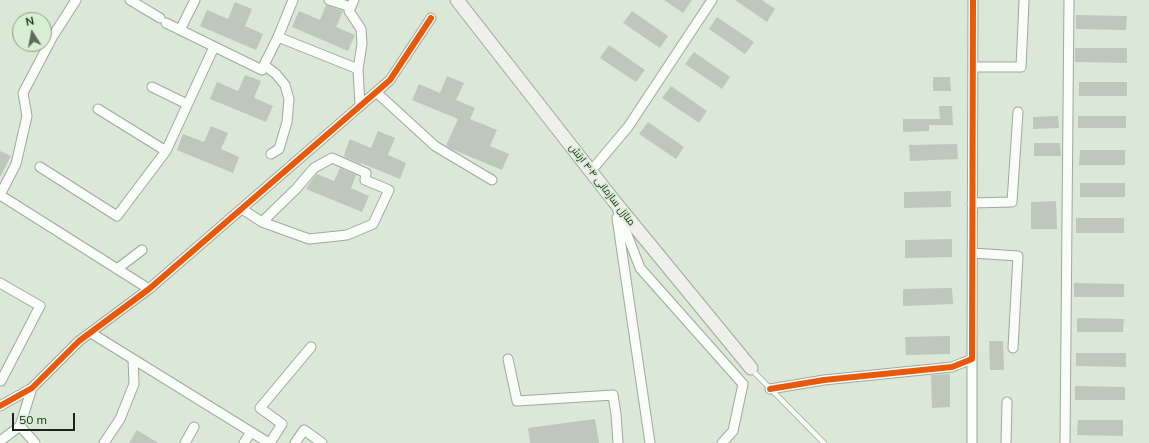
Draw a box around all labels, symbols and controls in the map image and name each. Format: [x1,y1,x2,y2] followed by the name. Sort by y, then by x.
[12,12,52,52] north arrow
[24,14,35,29] text: N
[566,142,638,228] street label: منازل سازمانی ۴۰۴ ارتش
[14,405,77,431] scale bar
[19,412,47,427] text: 50 m

